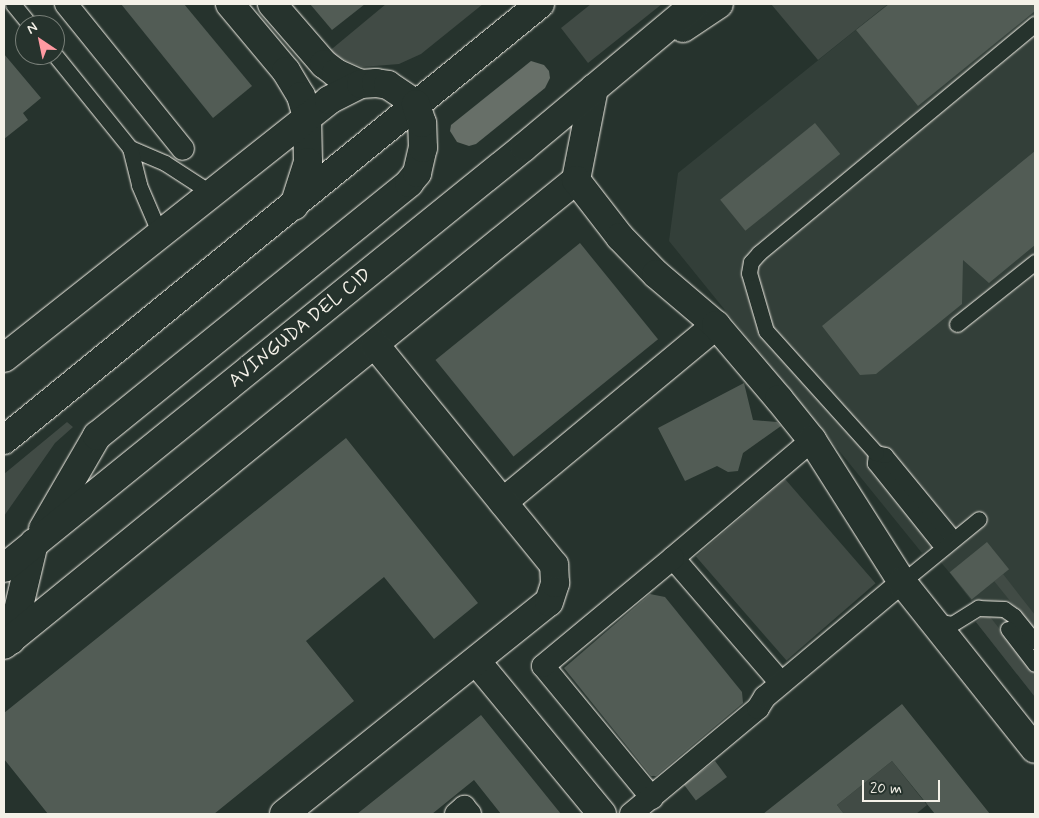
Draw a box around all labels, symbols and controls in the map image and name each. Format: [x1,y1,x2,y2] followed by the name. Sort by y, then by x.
[15,15,65,65] north arrow
[23,18,41,38] text: N
[224,263,376,393] street label: AVINGUDA DEL CID
[864,770,942,802] scale bar
[870,779,902,799] text: 20 m

